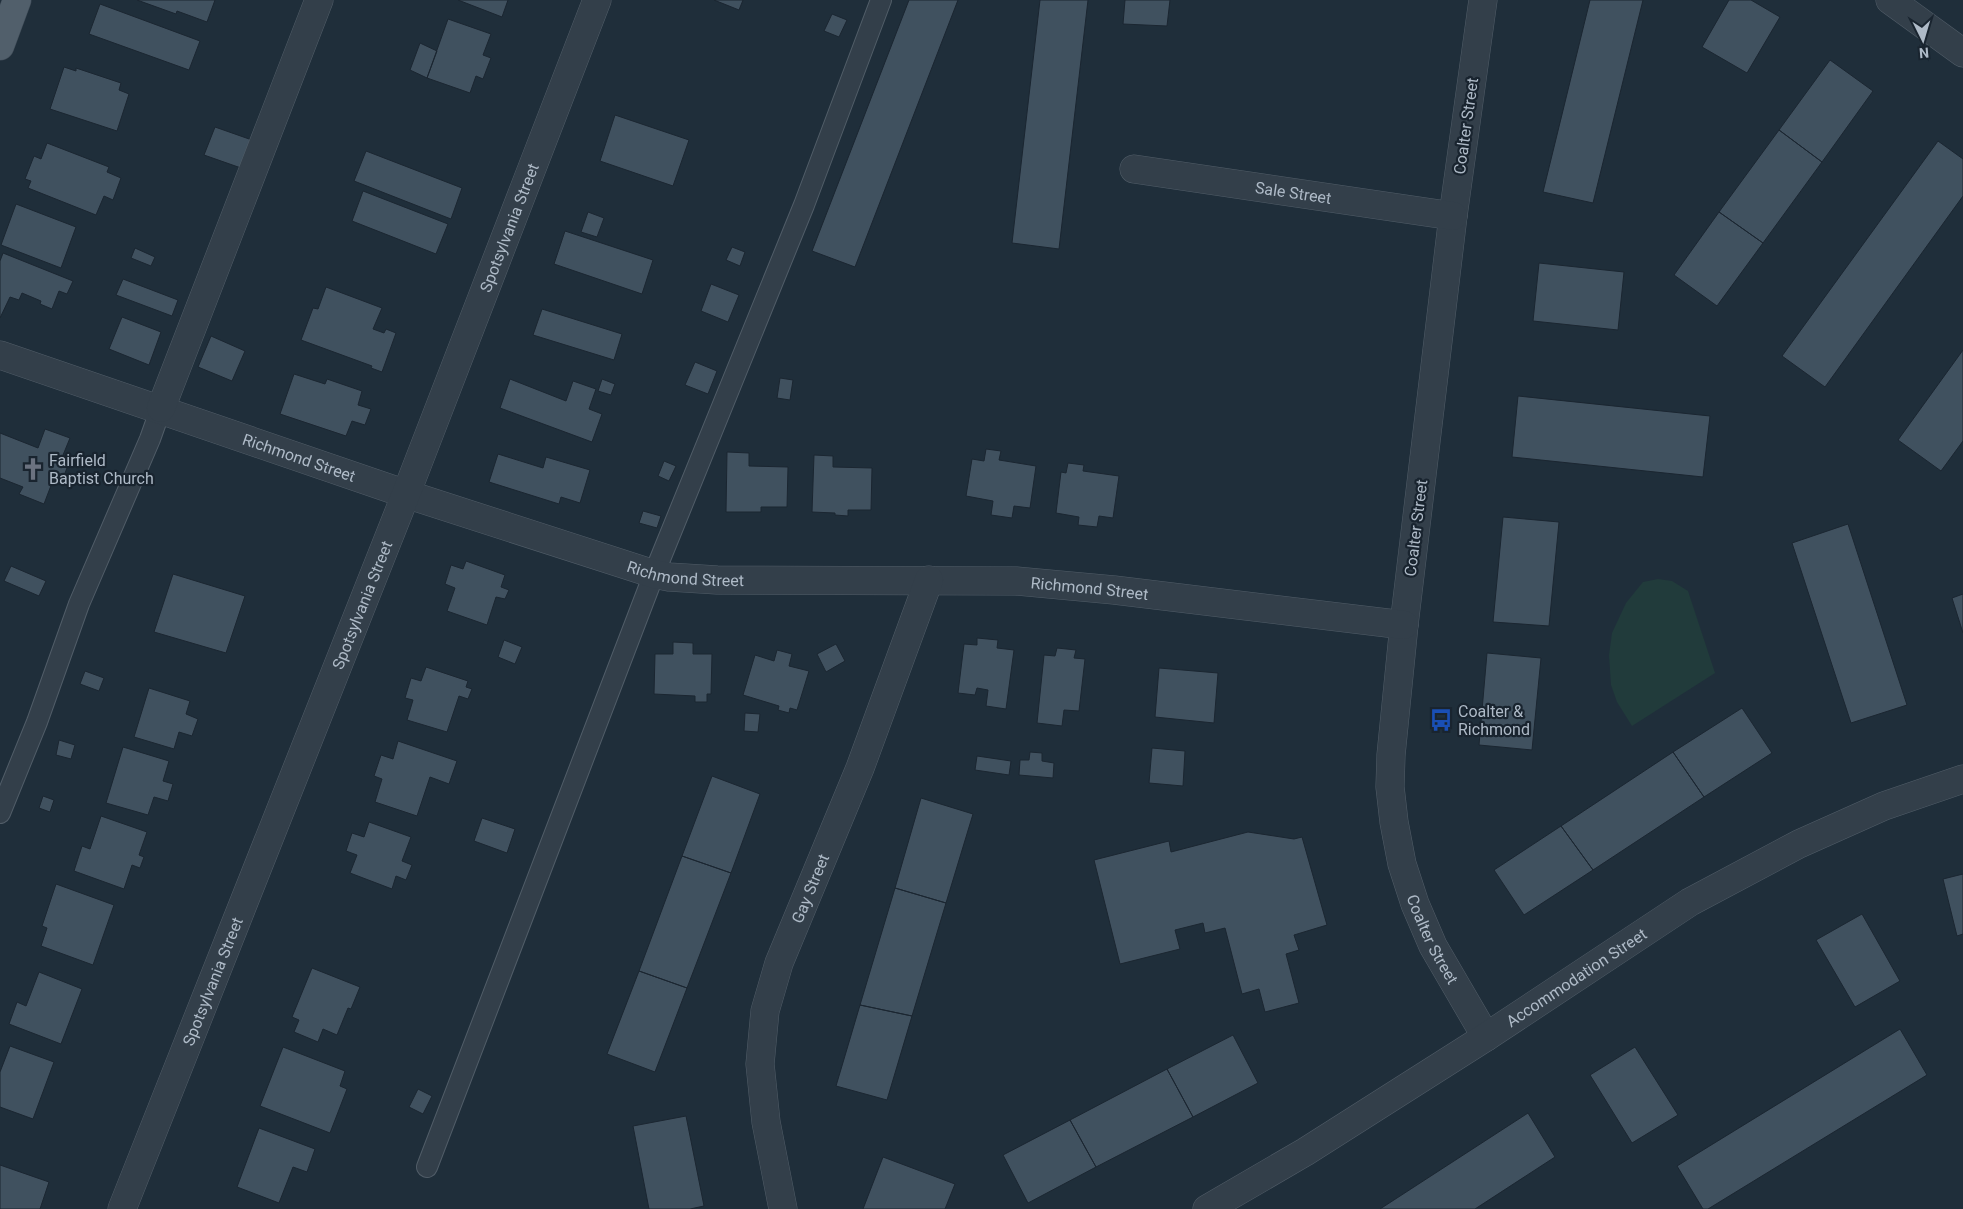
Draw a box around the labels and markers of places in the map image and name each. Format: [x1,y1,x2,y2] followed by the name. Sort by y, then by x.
[49,451,154,488] place label: Fairfield Baptist Church
[20,456,46,482] church icon: Fairfield Baptist Church
[1458,702,1530,739] place label: Coalter & Richmond
[1428,707,1454,733] bus stop icon: Coalter & Richmond

